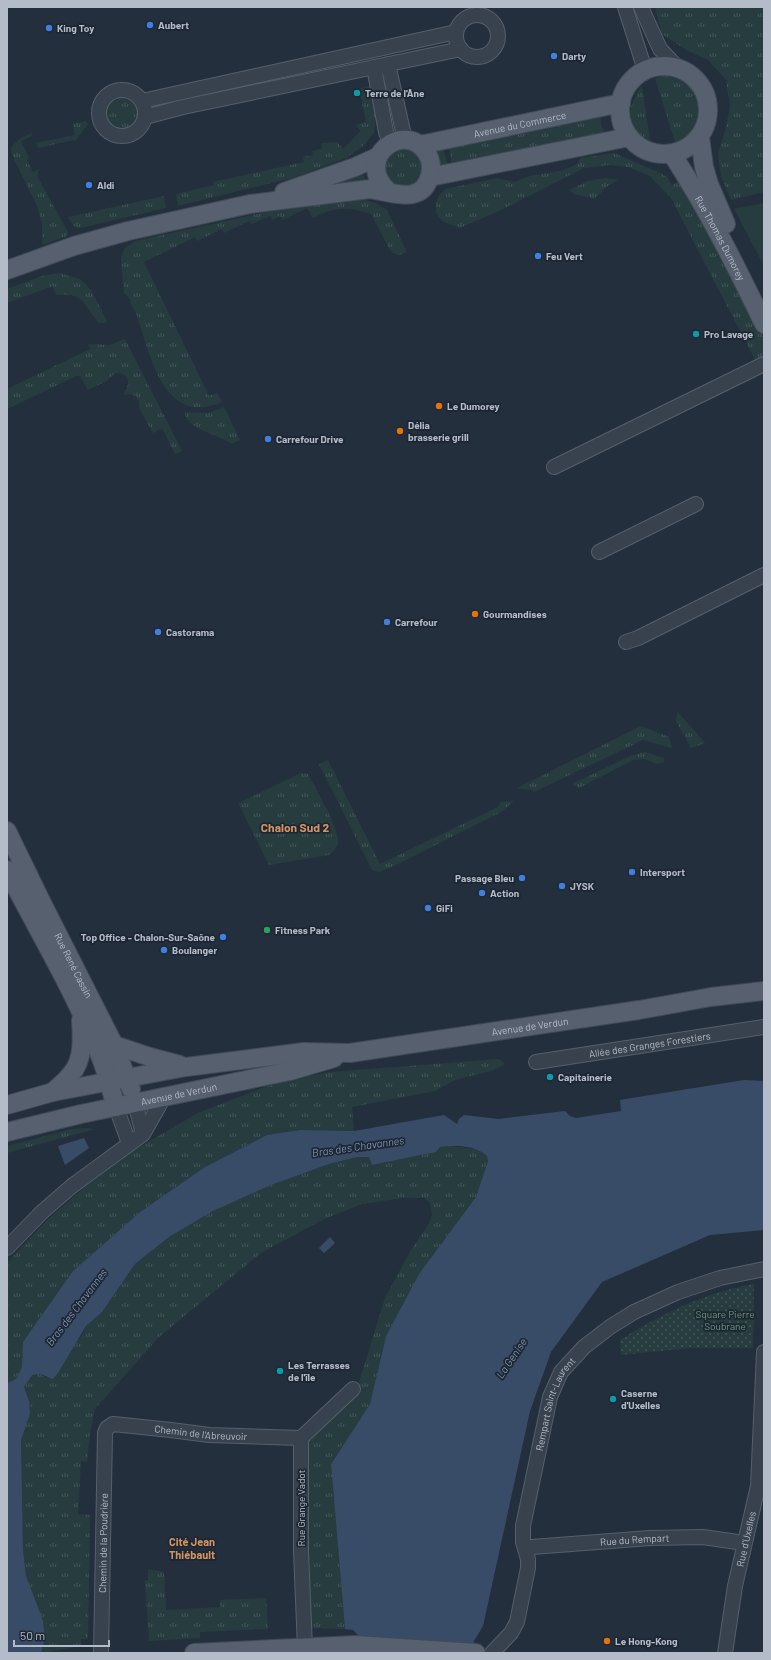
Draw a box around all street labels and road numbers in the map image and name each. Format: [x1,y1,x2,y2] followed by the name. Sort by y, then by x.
[473,109,567,140] street label: Avenue du Commerce
[693,194,748,283] street label: Rue Thomas Dumorey
[52,931,95,1000] street label: Rue René Cassin
[491,1015,569,1038] street label: Avenue de Verdun
[588,1029,712,1060] street label: Allée des Granges Forestiers
[140,1080,218,1108] street label: Avenue de Verdun
[533,1354,578,1452] street label: Rempart Saint-Laurent
[154,1422,248,1442] street label: Chemin de l'Abreuvoir
[295,1469,307,1546] street label: Rue Grange Vadot
[96,1493,110,1593] street label: Chemin de la Poudrière
[734,1510,758,1568] street label: Rue d'Uxelles
[600,1532,670,1548] street label: Rue du Rempart

